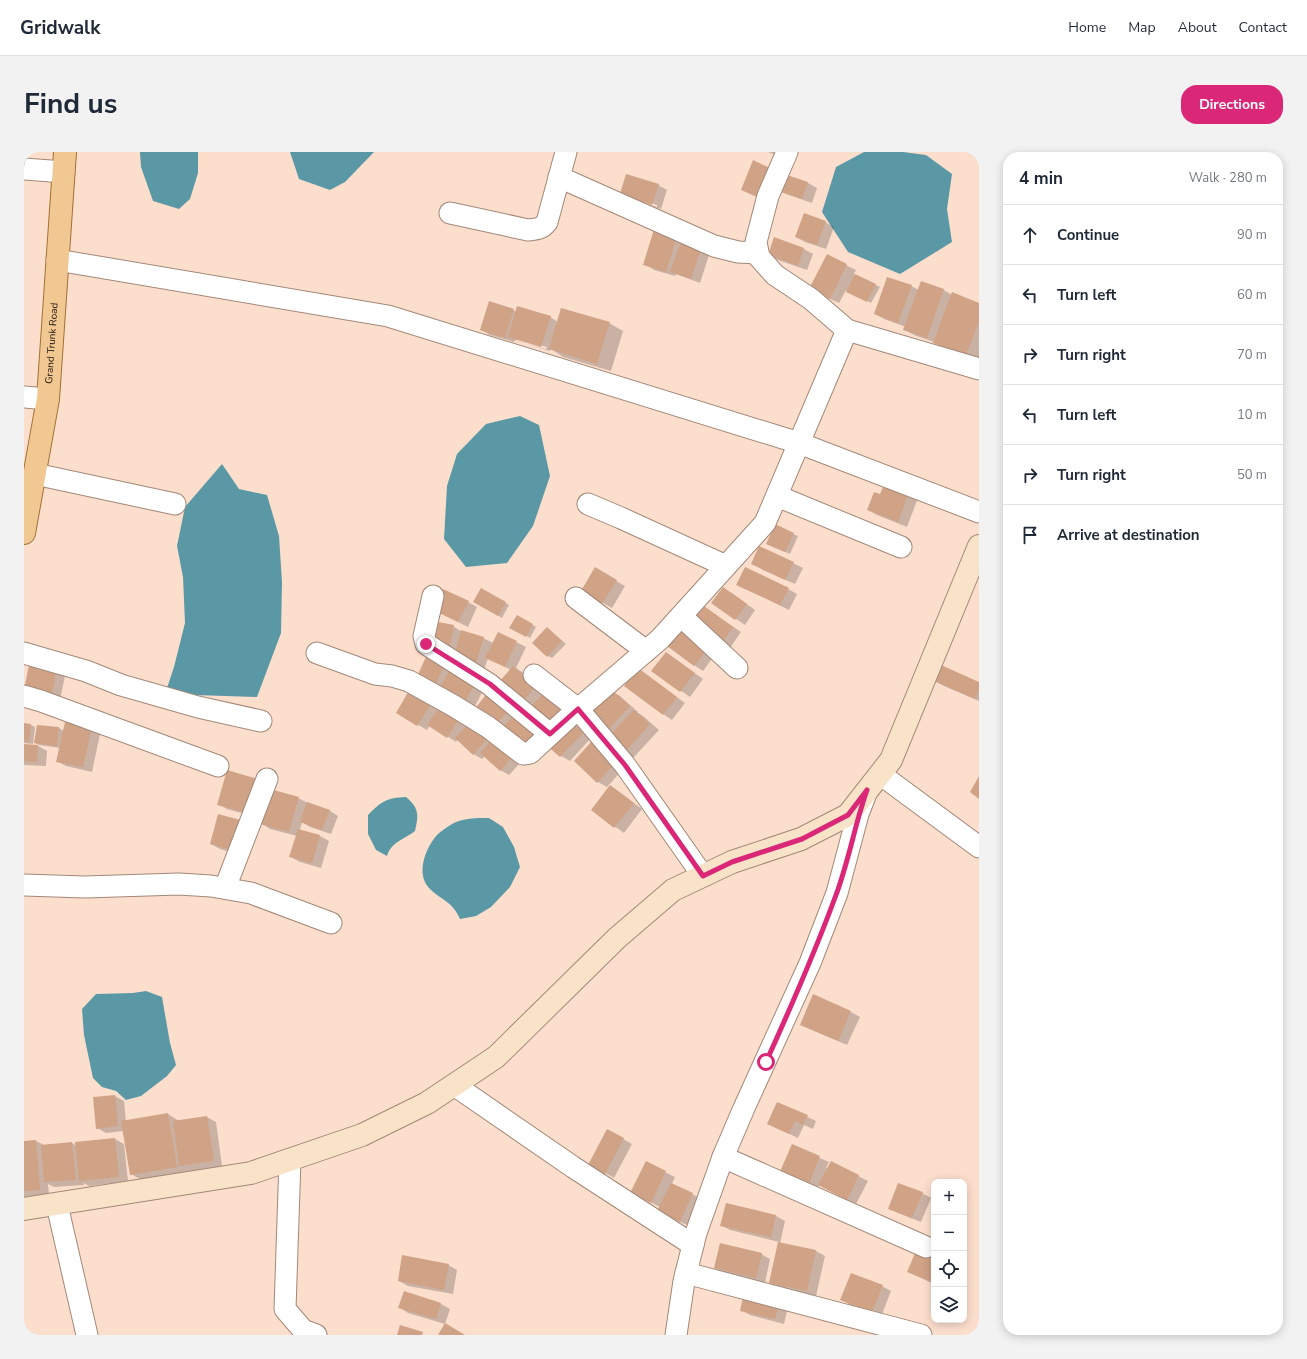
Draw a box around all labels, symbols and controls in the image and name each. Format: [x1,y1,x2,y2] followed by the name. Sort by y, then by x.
[20,15,100,41] text: Gridwalk
[1068,18,1106,37] text: Home
[1128,18,1156,37] text: Map
[1178,18,1217,37] text: About
[1239,18,1287,37] text: Contact
[24,85,118,123] text: Find us
[1181,85,1283,124] button: Directions
[1019,167,1063,190] text: 4 min
[1189,169,1267,187] text: Walk · 280 m
[1019,224,1041,246] icon: ahead
[1057,225,1119,245] text: Continue
[1237,226,1267,244] text: 90 m
[1019,284,1041,306] icon: left
[1057,285,1116,305] text: Turn left
[1237,286,1267,304] text: 60 m
[42,302,62,384] street label: Grand Trunk Road
[1019,344,1041,366] icon: right
[1057,345,1126,365] text: Turn right
[1237,346,1267,364] text: 70 m
[1019,404,1041,426] icon: left
[1057,405,1116,425] text: Turn left
[1237,406,1267,424] text: 10 m
[1019,464,1041,486] icon: right
[1057,465,1126,485] text: Turn right
[1237,466,1267,484] text: 50 m
[1019,524,1041,546] icon: arrive
[1057,525,1200,545] text: Arrive at destination
[417,635,435,653] route end
[757,1053,775,1071] route start
[931,1179,967,1323] map controls
[931,1179,967,1215] button: +
[931,1215,967,1251] button: −
[931,1251,967,1287] button: locate
[931,1287,967,1323] button: layers

